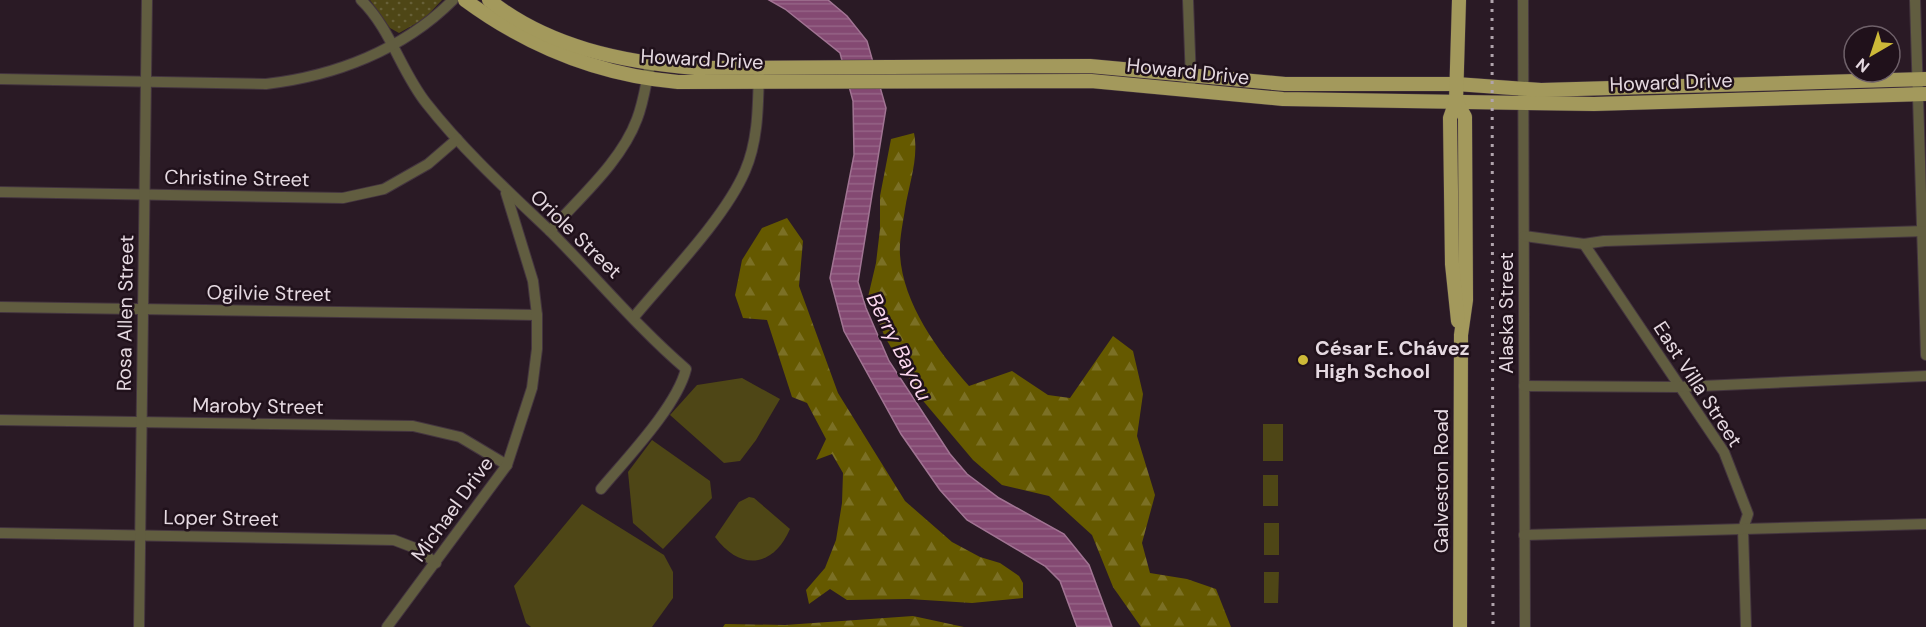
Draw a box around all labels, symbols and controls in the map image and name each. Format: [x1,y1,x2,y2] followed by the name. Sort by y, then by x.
[1842,24,1902,84] north arrow
[640,43,764,75] street label: Howard Drive
[1125,52,1251,90] street label: Howard Drive
[1852,53,1874,77] text: N
[1609,67,1733,97] street label: Howard Drive
[164,164,310,192] street label: Christine Street
[525,184,627,284] street label: Oriole Street
[111,234,139,391] street label: Rosa Allen Street
[1493,252,1519,374] street label: Alaska Street
[206,279,332,307] street label: Ogilvie Street
[860,288,938,406] water label: Berry Bayou
[1648,316,1748,452] street label: East Villa Street
[1315,335,1470,384] place label: César E. Chávez High School
[1296,353,1310,367] marker: César E. Chávez High School
[192,392,324,420] street label: Maroby Street
[1428,409,1454,553] street label: Galveston Road
[405,451,499,567] street label: Michael Drive
[163,504,279,532] street label: Loper Street

